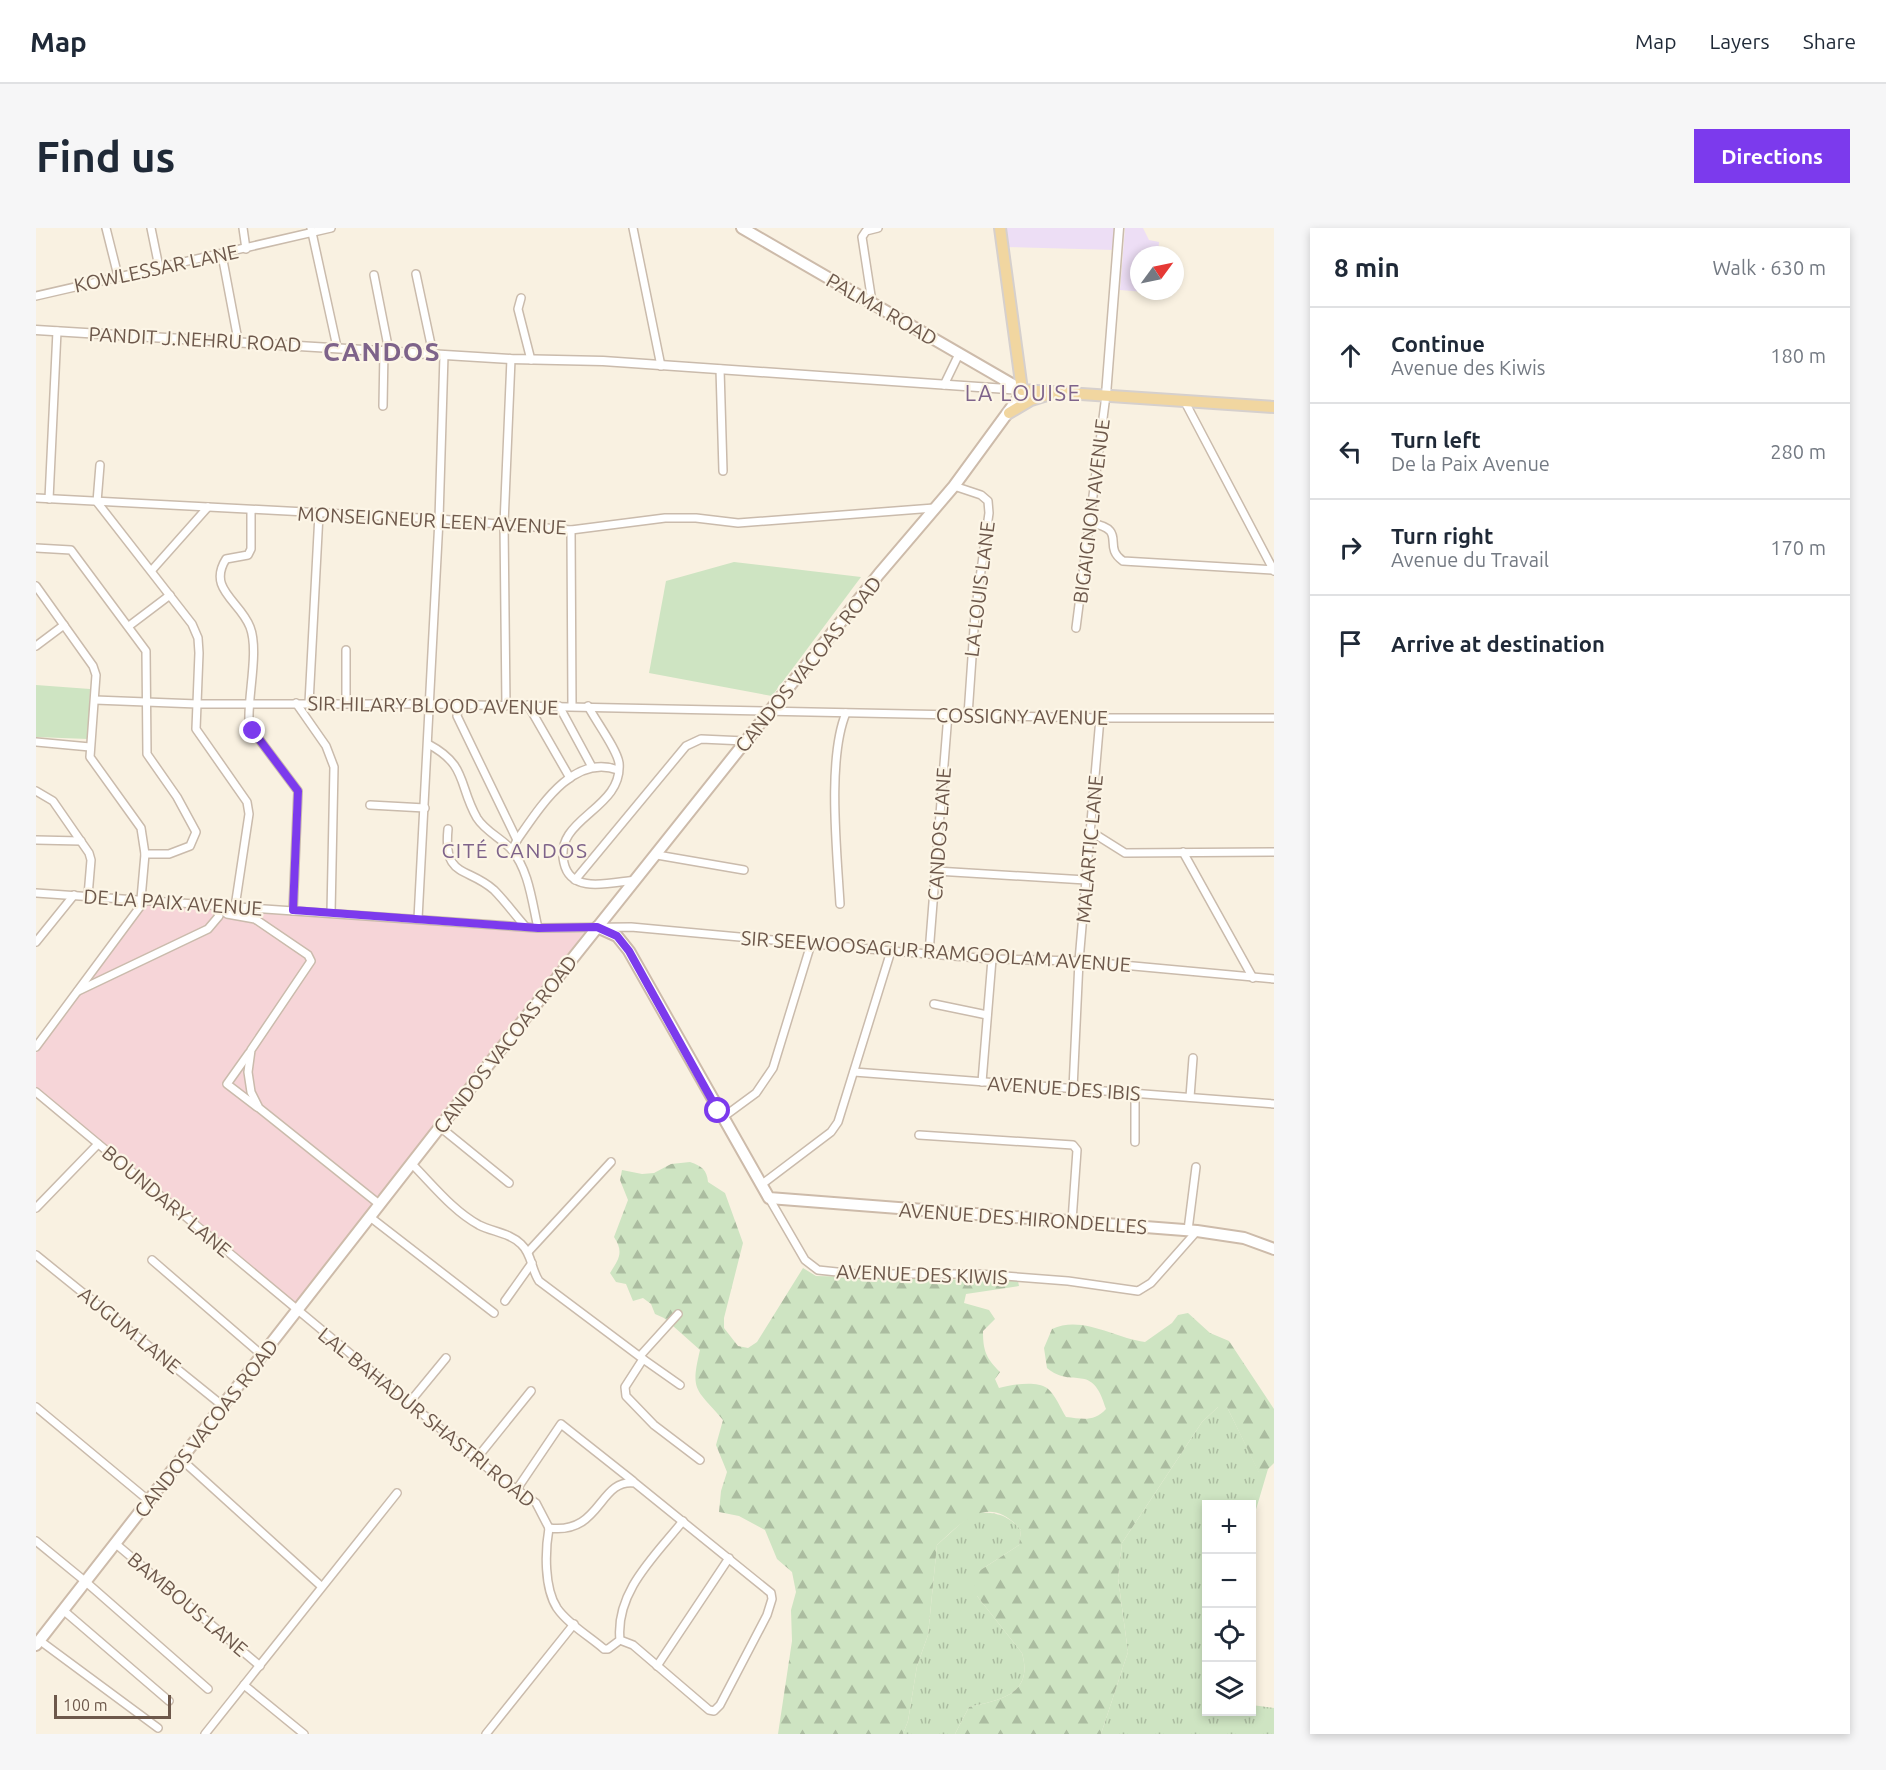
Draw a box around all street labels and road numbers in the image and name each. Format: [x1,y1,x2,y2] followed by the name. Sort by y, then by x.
[72,239,240,297] street label: KOWLESSAR LANE
[822,268,942,350] street label: PALMA ROAD
[88,322,302,356] street label: PANDIT J.NEHRU ROAD
[1068,417,1114,605] street label: BIGAIGNON AVENUE
[297,501,567,539] street label: MONSEIGNEUR LEEN AVENUE
[959,520,999,658] street label: LA LOUIS LANE
[730,571,886,757] street label: CANDOS VACOAS ROAD
[307,691,559,719] street label: SIR HILARY BLOOD AVENUE
[936,703,1108,729] street label: COSSIGNY AVENUE
[923,766,955,902] street label: CANDOS LANE
[1071,774,1107,924] street label: MALARTIC LANE
[83,884,263,920] street label: DE LA PAIX AVENUE
[740,926,1132,976] street label: SIR SEEWOOSAGUR RAMGOOLAM AVENUE
[428,950,582,1138] street label: CANDOS VACOAS ROAD
[987,1071,1141,1105] street label: AVENUE DES IBIS
[98,1141,236,1261] street label: BOUNDARY LANE
[898,1198,1148,1238] street label: AVENUE DES HIRONDELLES
[836,1260,1008,1288] street label: AVENUE DES KIWIS
[74,1282,186,1378] street label: AUGUM LANE
[314,1322,540,1512] street label: LAL BAHADUR SHASTRI ROAD
[129,1334,283,1522] street label: CANDOS VACOAS ROAD
[123,1547,253,1661] street label: BAMBOUS LANE

